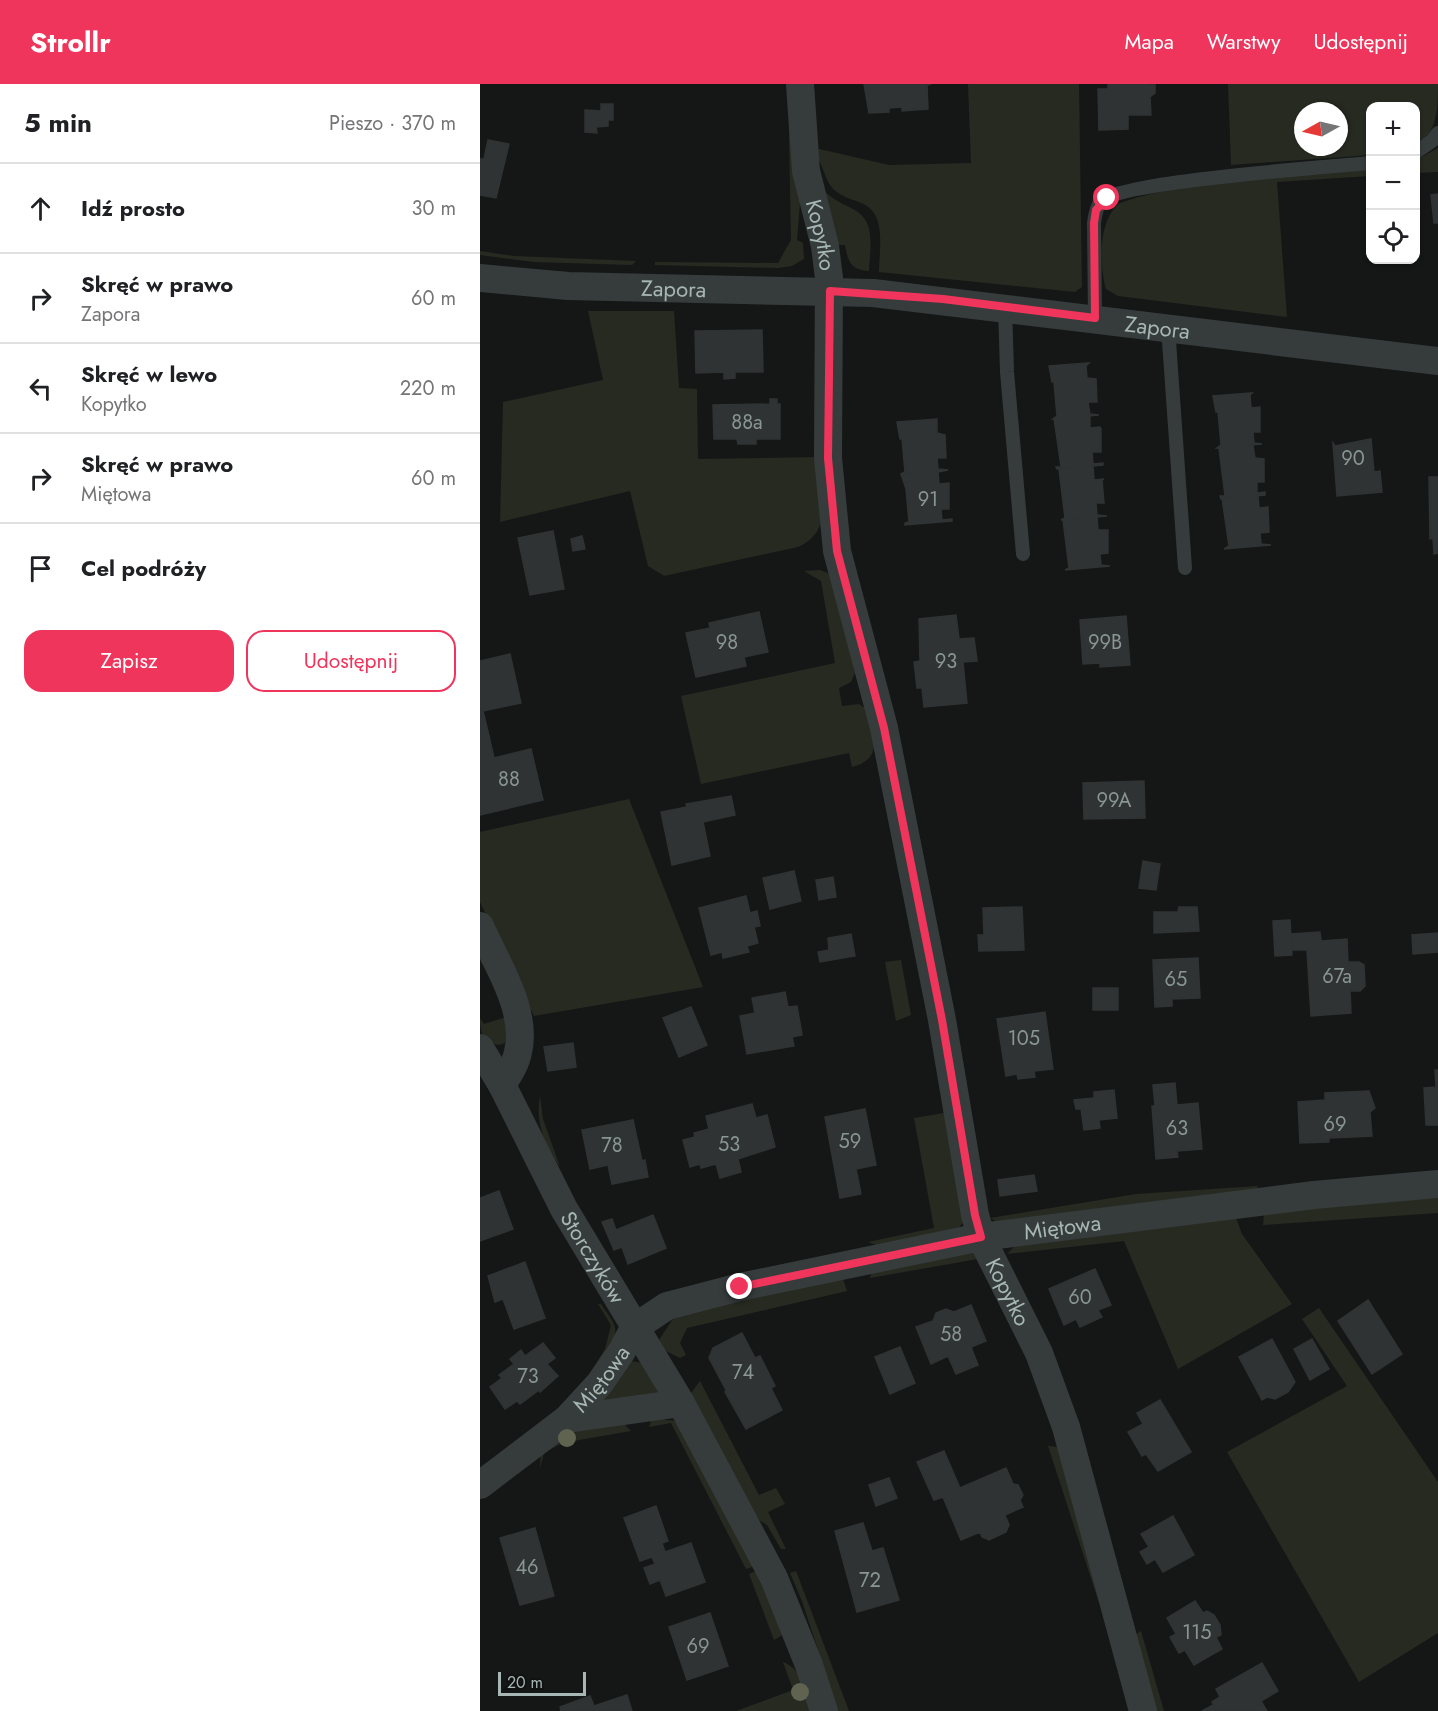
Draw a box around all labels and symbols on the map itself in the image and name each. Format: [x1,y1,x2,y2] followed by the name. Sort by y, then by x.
[1294,102,1348,156] north arrow
[1093,184,1119,210] route start
[798,196,844,272] street label: Kopytko
[641,272,707,305] street label: Zapora
[1123,307,1192,347] street label: Zapora
[731,408,763,437] house number: 88a
[1341,444,1365,473] house number: 90
[918,485,938,514] house number: 91
[716,628,738,657] house number: 98
[1088,628,1122,657] house number: 99B
[935,647,957,676] house number: 93
[498,765,520,794] house number: 88
[1097,786,1132,815] house number: 99A
[1322,962,1352,991] house number: 67a
[1165,965,1187,994] house number: 65
[1008,1024,1040,1053] house number: 105
[1323,1110,1347,1139] house number: 69
[1166,1114,1188,1143] house number: 63
[839,1127,861,1156] house number: 59
[718,1130,740,1159] house number: 53
[601,1131,623,1160] house number: 78
[553,1205,633,1310] street label: Storczyków
[1022,1206,1103,1247] street label: Miętowa
[978,1252,1039,1331] street label: Kopytko
[726,1273,752,1299] route end
[1068,1283,1092,1312] house number: 60
[940,1320,962,1349] house number: 58
[565,1339,637,1419] street label: Miętowa
[732,1358,754,1387] house number: 74
[517,1362,539,1391] house number: 73
[515,1553,539,1582] house number: 46
[859,1566,881,1595] house number: 72
[1182,1618,1212,1647] house number: 115
[686,1632,710,1661] house number: 69
[498,1669,586,1696] scale bar

